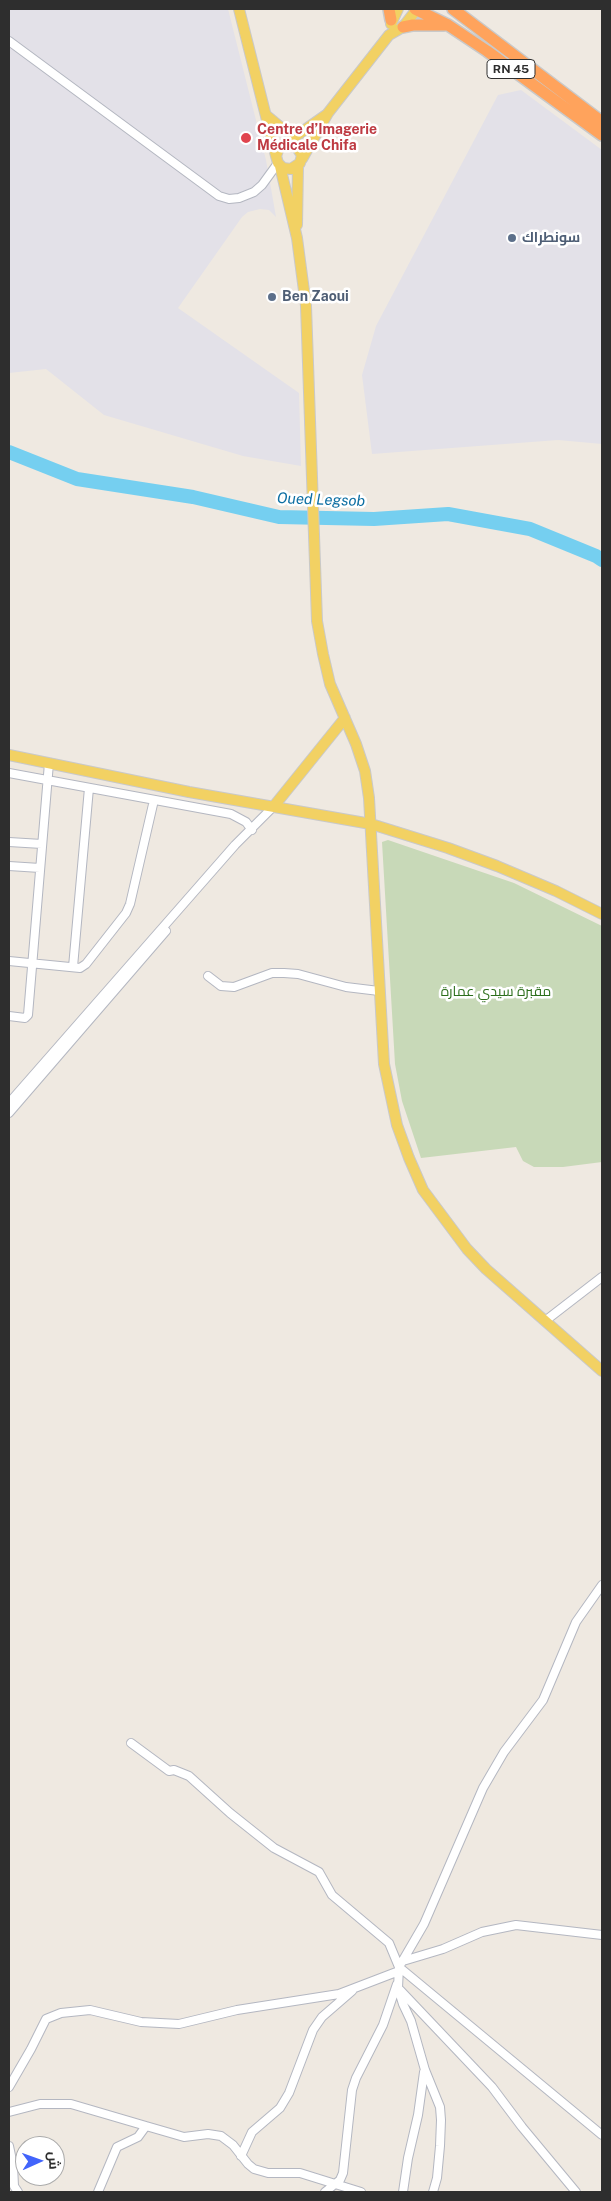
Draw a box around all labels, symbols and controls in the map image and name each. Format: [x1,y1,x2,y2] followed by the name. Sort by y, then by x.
[487,60,535,78] road number: RN 45
[257,122,377,154] place label: Centre d’Imagerie Médicale Chifa
[239,131,253,145] marker: Centre d’Imagerie Médicale Chifa
[522,230,580,246] place label: سونطراك
[506,232,518,244] marker: سونطراك
[282,289,349,305] place label: Ben Zaoui
[266,291,278,303] marker: Ben Zaoui
[277,489,365,511] water label: Oued Legsob
[441,984,551,1000] park label: مقبرة سيدي عمارة
[15,2136,65,2186] north arrow
[46,2151,62,2170] text: ش

